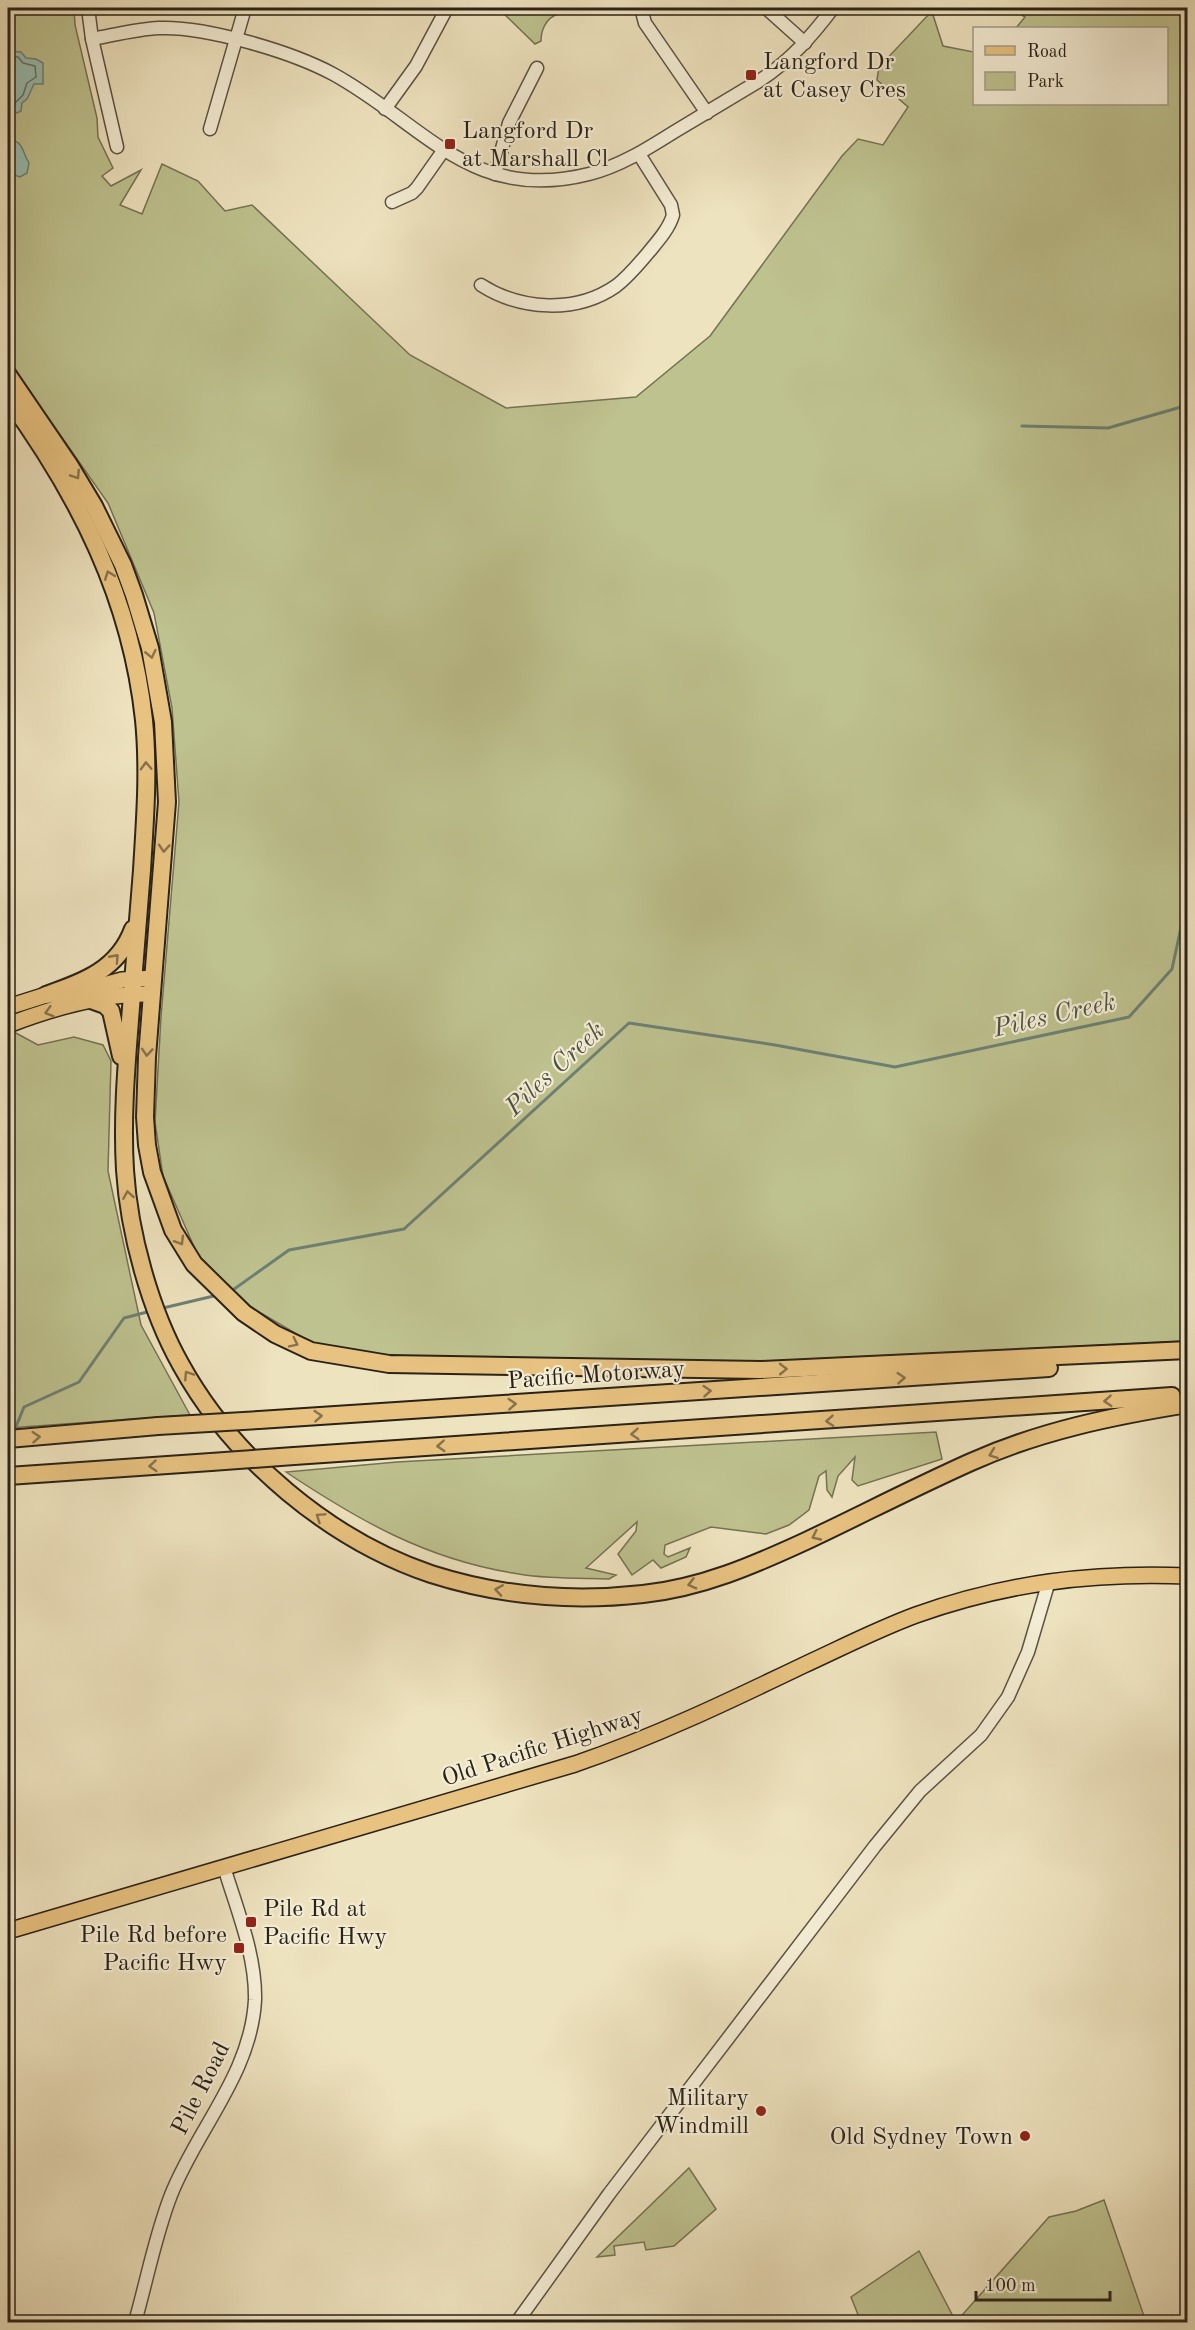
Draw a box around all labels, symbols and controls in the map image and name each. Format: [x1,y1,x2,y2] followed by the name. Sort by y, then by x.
[973,27,1168,105] legend
[1027,43,1067,61] text: Road
[763,51,906,103] place label: Langford Dr at Casey Cres
[744,68,758,82] marker: Langford Dr at Casey Cres
[1027,73,1064,91] text: Park
[462,120,608,172] place label: Langford Dr at Marshall Cl
[443,137,457,151] marker: Langford Dr at Marshall Cl
[69,468,80,479] one-way arrow
[104,571,116,582] one-way arrow
[144,649,157,659] one-way arrow
[140,761,153,770] one-way arrow
[158,843,171,852] one-way arrow
[108,955,119,965] one-way arrow
[990,989,1118,1043] water label: Piles Creek
[44,1005,55,1017] one-way arrow
[500,1017,610,1122] water label: Piles Creek
[141,1047,154,1056] one-way arrow
[122,1190,135,1200] one-way arrow
[172,1235,184,1245] one-way arrow
[288,1336,299,1347] one-way arrow
[506,1358,686,1394] street label: Pacific Motorway
[778,1363,787,1375] one-way arrow
[183,1371,195,1381] one-way arrow
[897,1372,906,1385] one-way arrow
[702,1384,711,1397] one-way arrow
[1104,1394,1113,1407] one-way arrow
[508,1397,517,1410] one-way arrow
[313,1410,322,1423] one-way arrow
[825,1414,834,1427] one-way arrow
[631,1427,640,1440] one-way arrow
[31,1431,40,1444] one-way arrow
[436,1440,445,1453] one-way arrow
[988,1446,999,1459] one-way arrow
[149,1460,158,1473] one-way arrow
[315,1513,326,1524] one-way arrow
[811,1528,822,1540] one-way arrow
[687,1577,697,1590] one-way arrow
[494,1584,503,1596] one-way arrow
[439,1704,646,1792] street label: Old Pacific Highway
[263,1898,388,1950] place label: Pile Rd at Pacific Hwy
[244,1915,258,1929] marker: Pile Rd at Pacific Hwy
[79,1924,227,1976] place label: Pile Rd before Pacific Hwy
[232,1941,246,1955] marker: Pile Rd before Pacific Hwy
[168,2039,235,2139] street label: Pile Road
[654,2087,749,2139] place label: Military Windmill
[754,2104,768,2118] marker: Military Windmill
[829,2126,1013,2150] place label: Old Sydney Town
[1018,2129,1032,2143] marker: Old Sydney Town
[976,2264,1110,2302] scale bar
[985,2277,1036,2295] text: 100 m

